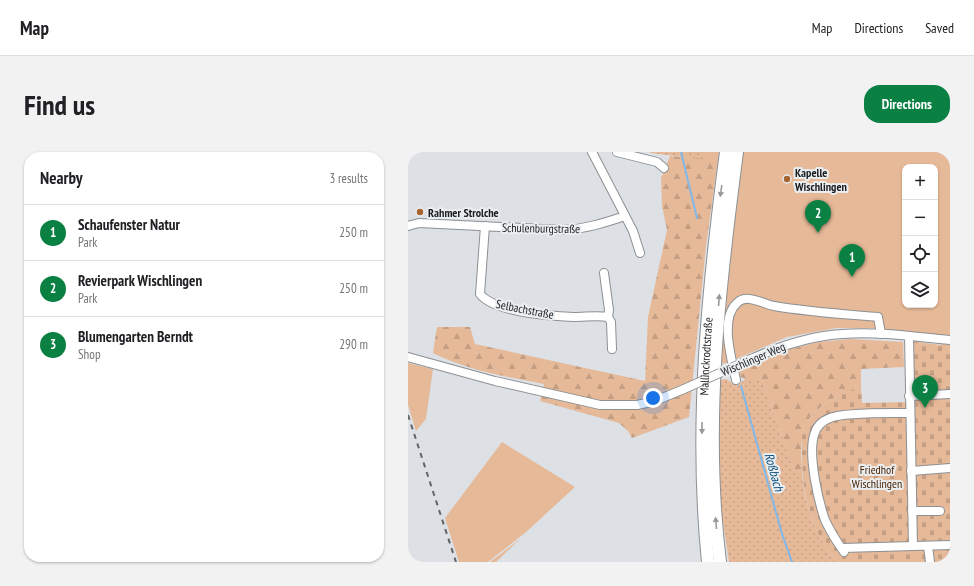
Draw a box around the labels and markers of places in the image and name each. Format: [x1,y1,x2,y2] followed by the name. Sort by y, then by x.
[794,165,847,194] place label: Kapelle Wischlingen
[782,174,792,184] marker: Kapelle Wischlingen
[805,200,831,233] pin: 2
[428,205,499,220] place label: Rahmer Strolche
[415,207,425,217] marker: Rahmer Strolche
[839,244,865,277] pin: 1
[912,375,938,408] pin: 3

